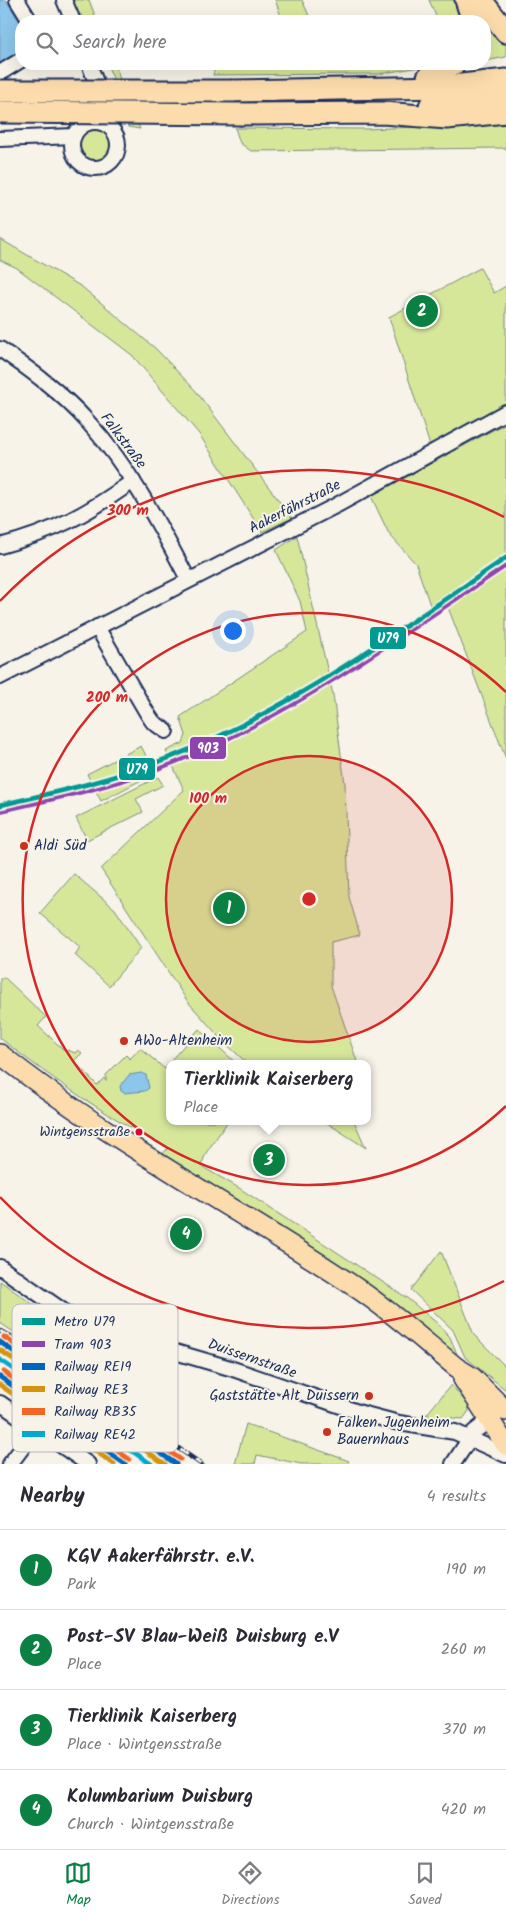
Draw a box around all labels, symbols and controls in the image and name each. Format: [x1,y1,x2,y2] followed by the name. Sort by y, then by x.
[15,15,491,70] search box
[73,28,167,58] text: Search here
[33,29,61,57] icon: search
[406,292,438,330] pin: 2
[94,408,152,475] street label: Falkstraße
[245,473,345,540] street label: Aakerfährstraße
[106,499,149,523] text: 300 m
[220,618,246,644] your location
[369,626,407,650] line badge: U79
[377,628,399,650] text: U79
[86,686,128,710] text: 200 m
[189,736,227,760] line badge: 903
[197,738,219,760] text: 903
[118,757,156,781] line badge: U79
[126,759,148,781] text: U79
[189,787,227,811] text: 100 m
[34,834,87,858] place label: Aldi Süd
[18,840,30,852] marker: Aldi Süd
[213,889,245,927] pin: 1
[300,890,318,908] centre of rings
[134,1029,232,1053] place label: AWo-Altenheim
[118,1035,130,1047] marker: AWo-Altenheim
[166,1060,371,1125] popup
[183,1065,354,1095] text: Tierklinik Kaiserberg
[183,1095,218,1120] text: Place
[39,1121,131,1143] place label: Wintgensstraße
[134,1127,144,1137] marker: Wintgensstraße
[253,1141,285,1179] pin: 3
[170,1215,202,1253] pin: 4
[12,1304,178,1452] legend
[54,1311,115,1333] text: Metro U79
[204,1333,300,1386] street label: Duissernstraße
[54,1334,111,1356] text: Tram 903
[54,1356,131,1378] text: Railway RE19
[54,1379,128,1401] text: Railway RE3
[209,1384,359,1408] place label: Gaststätte Alt Duissern
[363,1390,375,1402] marker: Gaststätte Alt Duissern
[54,1401,138,1423] text: Railway RB35
[337,1411,450,1452] place label: Falken Jugenheim Bauernhaus
[54,1424,136,1446] text: Railway RE42
[321,1426,333,1438] marker: Falken Jugenheim Bauernhaus
[20,1480,85,1513] text: Nearby
[427,1484,486,1509] text: 4 results
[67,1542,255,1572] text: KGV Aakerfährstr. e.V.
[34,1557,38,1582] text: 1
[446,1557,486,1582] text: 190 m
[67,1572,96,1597] text: Park
[67,1622,338,1652] text: Post-SV Blau-Weiß Duisburg e.V
[31,1637,41,1662] text: 2
[441,1637,486,1662] text: 260 m
[67,1652,101,1677] text: Place
[67,1702,237,1732] text: Tierklinik Kaiserberg
[32,1717,40,1742] text: 3
[442,1717,486,1742] text: 370 m
[67,1732,222,1757] text: Place · Wintgensstraße
[67,1782,253,1812] text: Kolumbarium Duisburg
[32,1797,40,1822] text: 4
[441,1797,486,1822] text: 420 m
[67,1812,234,1837] text: Church · Wintgensstraße
[64,1859,92,1911] tab: Map
[221,1859,279,1911] tab: Directions
[408,1859,442,1911] tab: Saved

